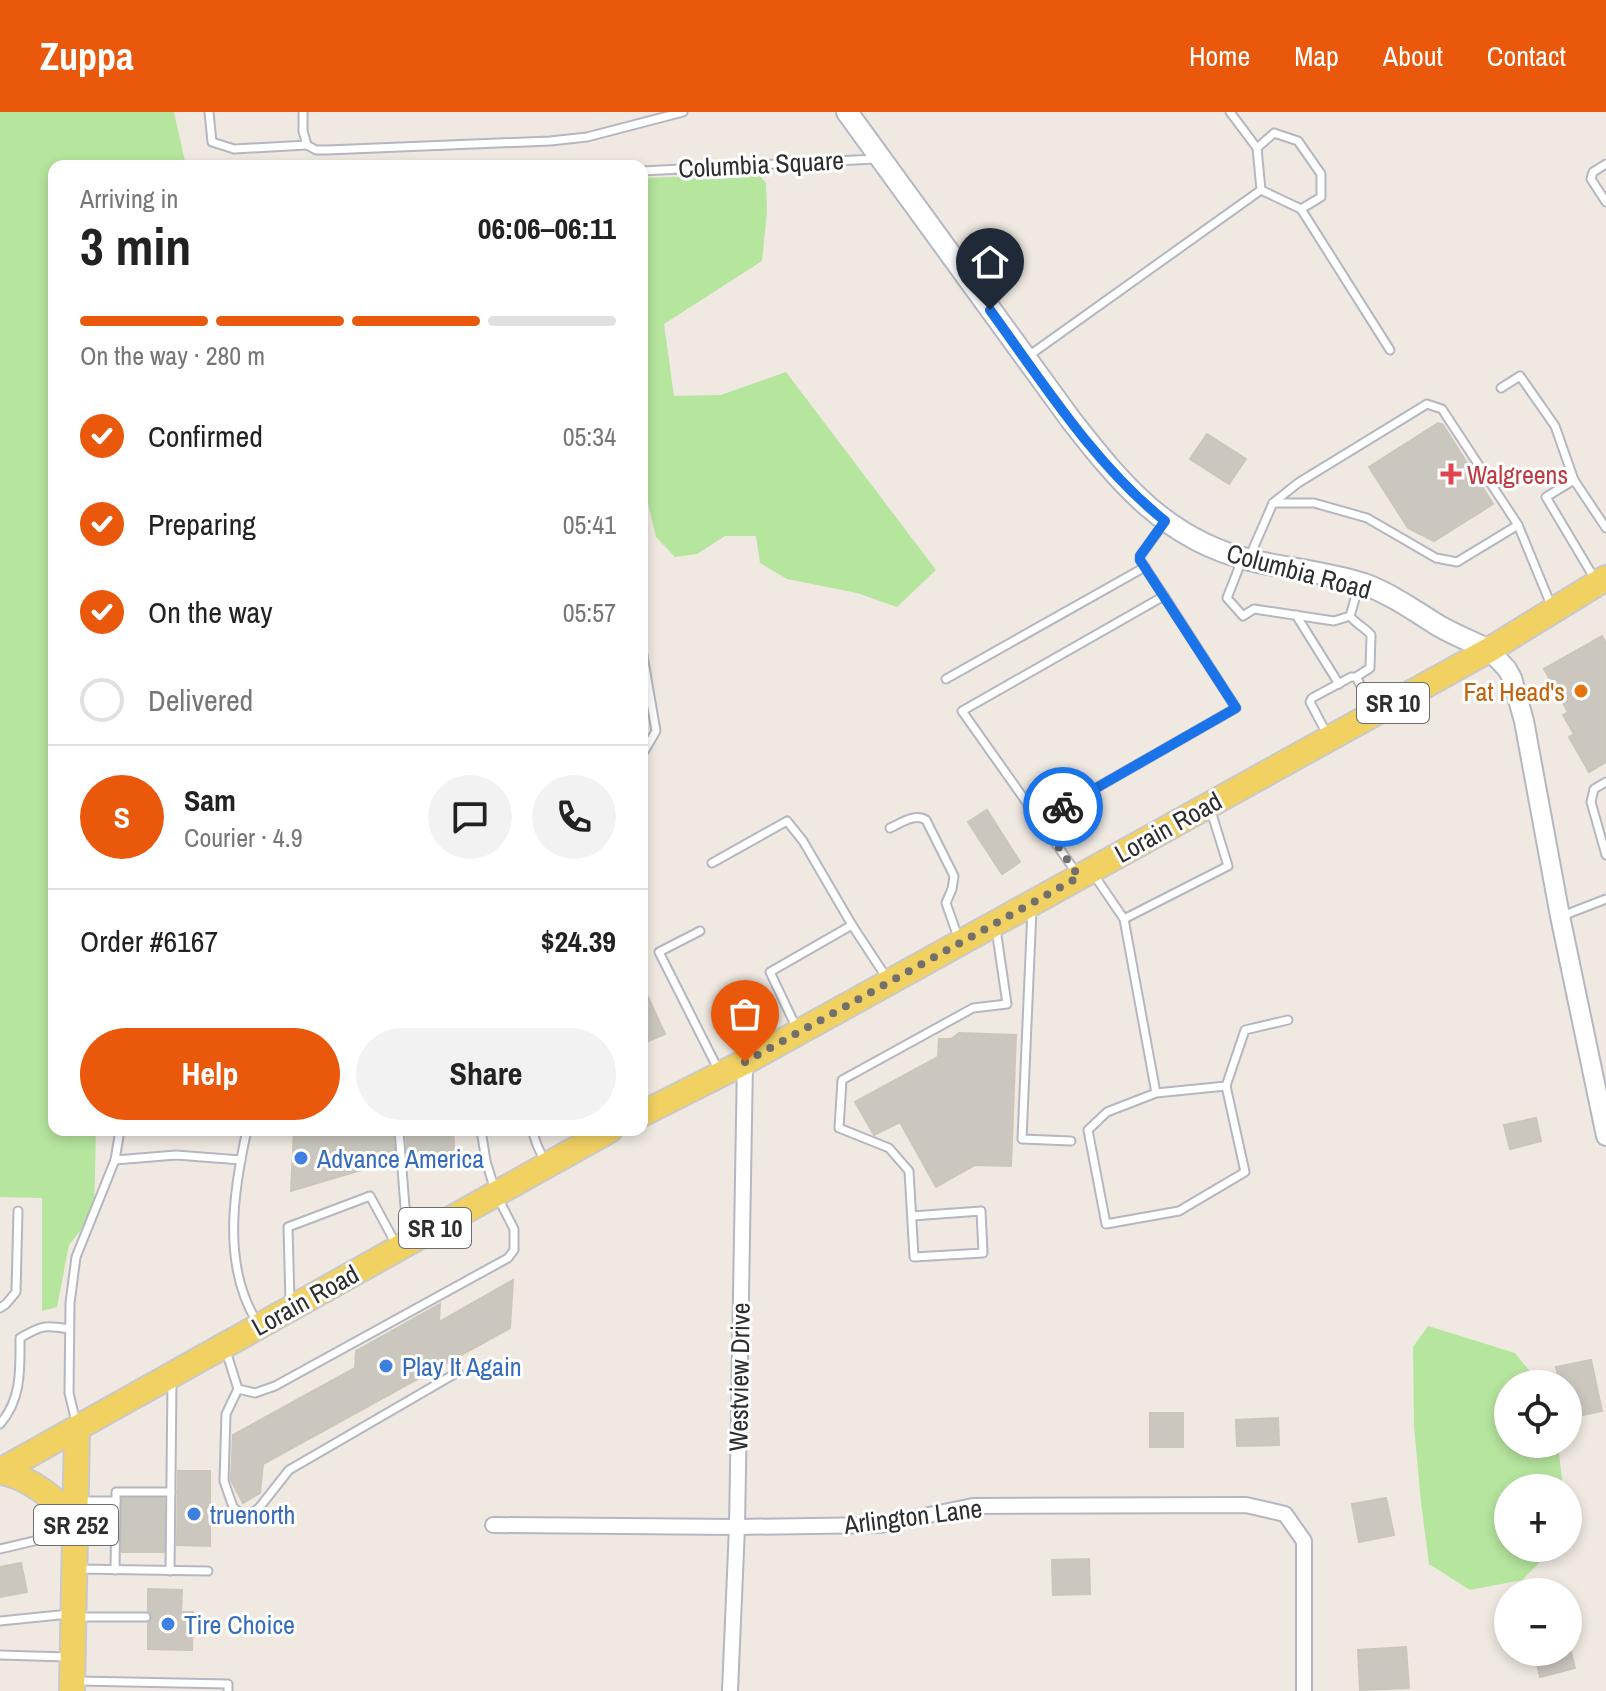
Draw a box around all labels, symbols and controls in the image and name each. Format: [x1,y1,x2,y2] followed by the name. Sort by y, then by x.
[40,31,133,82] text: Zuppa
[1189,37,1250,75] text: Home
[1294,37,1339,75] text: Map
[1383,37,1443,75] text: About
[1487,37,1566,75] text: Contact
[677,142,845,186] street label: Columbia Square
[80,181,178,216] text: Arriving in
[478,208,616,248] text: 06:06–06:11
[80,211,191,281] text: 3 min
[956,228,1024,310] pin
[968,240,1012,284] icon: home
[80,338,265,373] text: On the way · 280 m
[80,414,124,458] icon: check
[148,416,263,456] text: Confirmed
[563,419,616,454] text: 05:34
[1467,457,1568,492] place label: Walgreens
[1442,465,1460,483] marker: Walgreens
[80,502,124,546] icon: check
[148,504,256,544] text: Preparing
[563,507,616,542] text: 05:41
[1223,535,1375,607] street label: Columbia Road
[80,590,124,634] icon: check
[148,592,272,632] text: On the way
[563,595,616,630] text: 05:57
[1464,674,1565,709] place label: Fat Head's
[148,680,253,720] text: Delivered
[1572,682,1590,700] marker: Fat Head's
[1357,683,1429,723] road number: SR 10
[1023,767,1103,847] courier
[428,775,512,859] button: chat
[532,775,616,859] button: phone
[184,780,236,820] text: Sam
[1108,783,1228,871] street label: Lorain Road
[1041,785,1085,829] icon: bike
[114,797,130,837] text: S
[184,820,303,855] text: Courier · 4.9
[80,921,218,961] text: Order #6167
[541,921,616,961] text: $24.39
[711,980,779,1062] pin
[723,992,767,1036] icon: bag
[80,1028,340,1120] button: Help
[356,1028,616,1120] button: Share
[316,1141,484,1176] place label: Advance America
[292,1149,310,1167] marker: Advance America
[399,1208,471,1248] road number: SR 10
[245,1256,365,1344] street label: Lorain Road
[720,1302,758,1452] street label: Westview Drive
[402,1349,522,1384] place label: Play It Again
[377,1357,395,1375] marker: Play It Again
[1494,1370,1582,1666] map controls
[1494,1370,1582,1458] button: locate
[1494,1474,1582,1562] button: +
[841,1490,984,1542] street label: Arlington Lane
[210,1497,295,1532] place label: truenorth
[34,1505,118,1545] road number: SR 252
[185,1505,203,1523] marker: truenorth
[1494,1578,1582,1666] button: −
[184,1607,295,1642] place label: Tire Choice
[159,1615,177,1633] marker: Tire Choice

